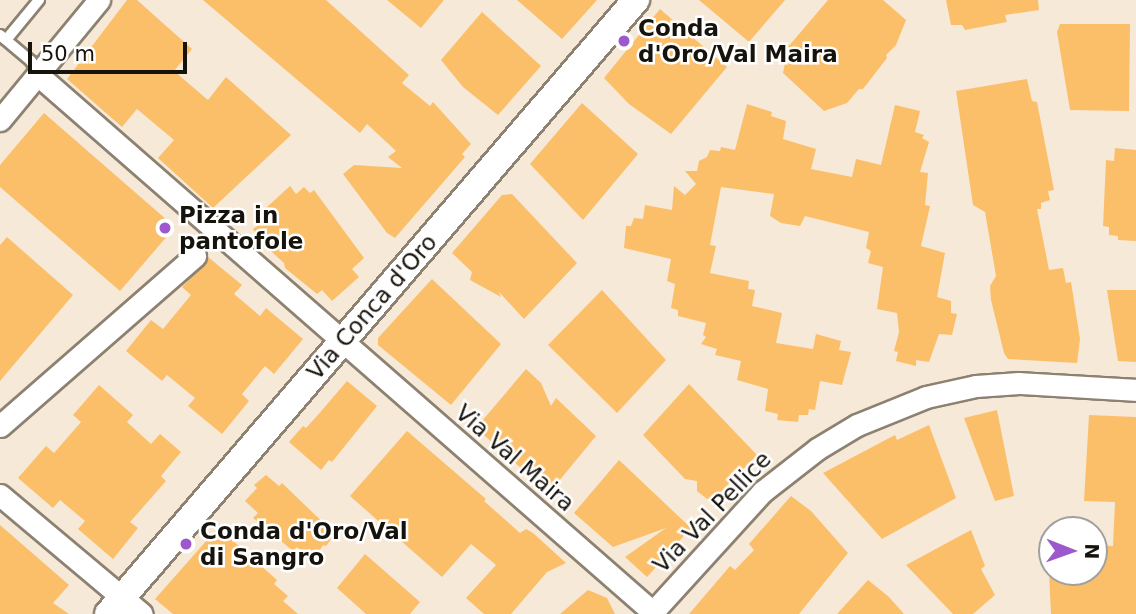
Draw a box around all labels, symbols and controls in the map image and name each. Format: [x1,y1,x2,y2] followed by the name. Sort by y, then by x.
[638,14,838,68] place label: Conda d'Oro/Val Maira
[32,28,191,72] scale bar
[616,33,632,49] marker: Conda d'Oro/Val Maira
[41,42,95,66] text: 50 m
[179,201,303,255] place label: Pizza in pantofole
[157,220,173,236] marker: Pizza in pantofole
[301,229,443,385] street label: Via Conca d'Oro
[450,399,580,517] street label: Via Val Maira
[647,446,777,578] street label: Via Val Pellice
[1038,516,1108,586] north arrow
[200,517,408,571] place label: Conda d'Oro/Val di Sangro
[178,536,194,552] marker: Conda d'Oro/Val di Sangro
[1081,543,1103,559] text: N

